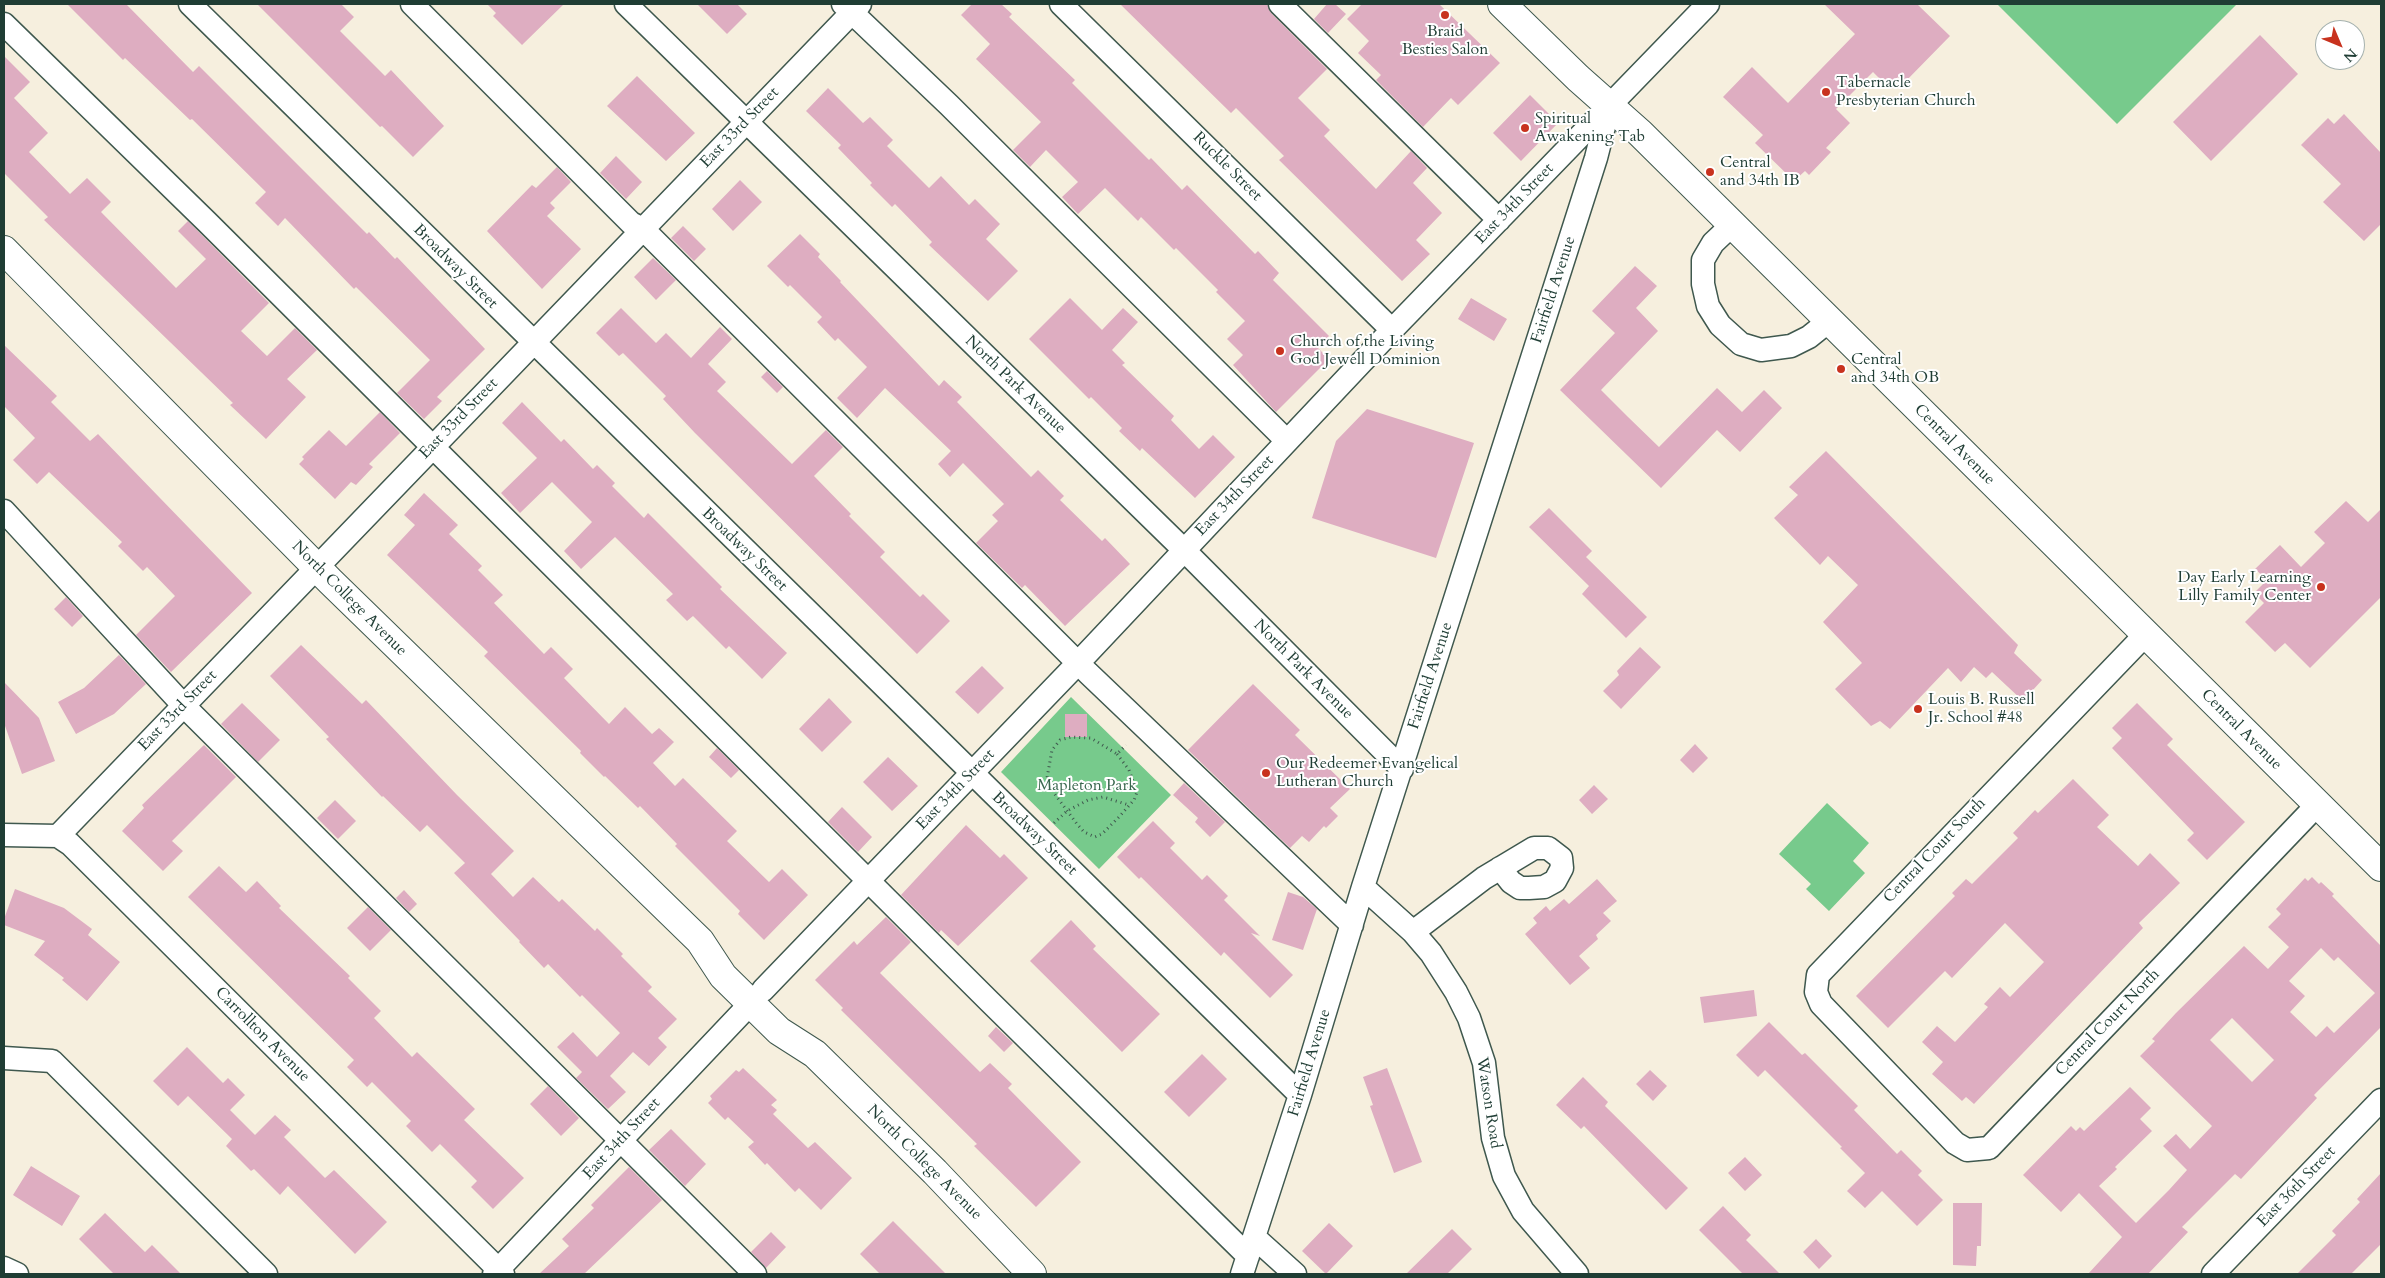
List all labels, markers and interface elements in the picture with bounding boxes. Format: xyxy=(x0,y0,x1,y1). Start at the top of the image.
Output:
marker: Braid Besties Salon xyxy=(1439,9,1451,21)
north arrow xyxy=(2315,20,2365,70)
place label: Braid Besties Salon xyxy=(1402,22,1488,60)
text: N xyxy=(2339,44,2361,66)
place label: Tabernacle Presbyterian Church xyxy=(1836,73,1976,111)
street label: East 33rd Street xyxy=(697,84,783,172)
marker: Tabernacle Presbyterian Church xyxy=(1820,86,1832,98)
place label: Spiritual Awakening Tab xyxy=(1535,109,1645,147)
marker: Spiritual Awakening Tab xyxy=(1519,122,1531,134)
street label: Ruckle Street xyxy=(1188,128,1266,206)
place label: Central and 34th IB xyxy=(1720,153,1800,191)
street label: East 34th Street xyxy=(1472,160,1558,248)
marker: Central and 34th IB xyxy=(1704,166,1716,178)
street label: Broadway Street xyxy=(409,221,501,313)
street label: Fairfield Avenue xyxy=(1528,234,1580,346)
street label: North Park Avenue xyxy=(960,332,1070,438)
place label: Church of the Living God Jewell Dominion xyxy=(1290,332,1440,370)
marker: Church of the Living God Jewell Dominion xyxy=(1274,345,1286,357)
place label: Central and 34th OB xyxy=(1851,350,1939,388)
marker: Central and 34th OB xyxy=(1835,363,1847,375)
street label: East 33rd Street xyxy=(416,375,502,463)
street label: Central Avenue xyxy=(1910,401,1998,489)
street label: East 34th Street xyxy=(1192,452,1278,540)
street label: Broadway Street xyxy=(697,504,791,596)
street label: North College Avenue xyxy=(287,537,411,661)
place label: Day Early Learning Lilly Family Center xyxy=(2178,568,2311,606)
marker: Day Early Learning Lilly Family Center xyxy=(2315,581,2327,593)
street label: North Park Avenue xyxy=(1249,616,1357,724)
street label: Fairfield Avenue xyxy=(1405,620,1457,732)
street label: East 33rd Street xyxy=(135,667,221,755)
street label: Central Avenue xyxy=(2197,686,2285,774)
place label: Louis B. Russell Jr. School #48 xyxy=(1928,690,2034,728)
marker: Louis B. Russell Jr. School #48 xyxy=(1912,703,1924,715)
street label: East 34th Street xyxy=(913,746,999,834)
place label: Our Redeemer Evangelical Lutheran Church xyxy=(1276,754,1458,792)
marker: Our Redeemer Evangelical Lutheran Church xyxy=(1260,767,1272,779)
park label: Mapleton Park xyxy=(1037,776,1137,796)
street label: Broadway Street xyxy=(987,788,1081,880)
street label: Central Court South xyxy=(1880,794,1990,908)
street label: Central Court North xyxy=(2052,965,2164,1081)
street label: Carrollton Avenue xyxy=(210,983,314,1087)
street label: Fairfield Avenue xyxy=(1285,1007,1335,1119)
street label: Watson Road xyxy=(1471,1056,1505,1150)
street label: East 34th Street xyxy=(579,1094,665,1184)
street label: North College Avenue xyxy=(862,1101,986,1225)
street label: East 36th Street xyxy=(2254,1143,2340,1231)

